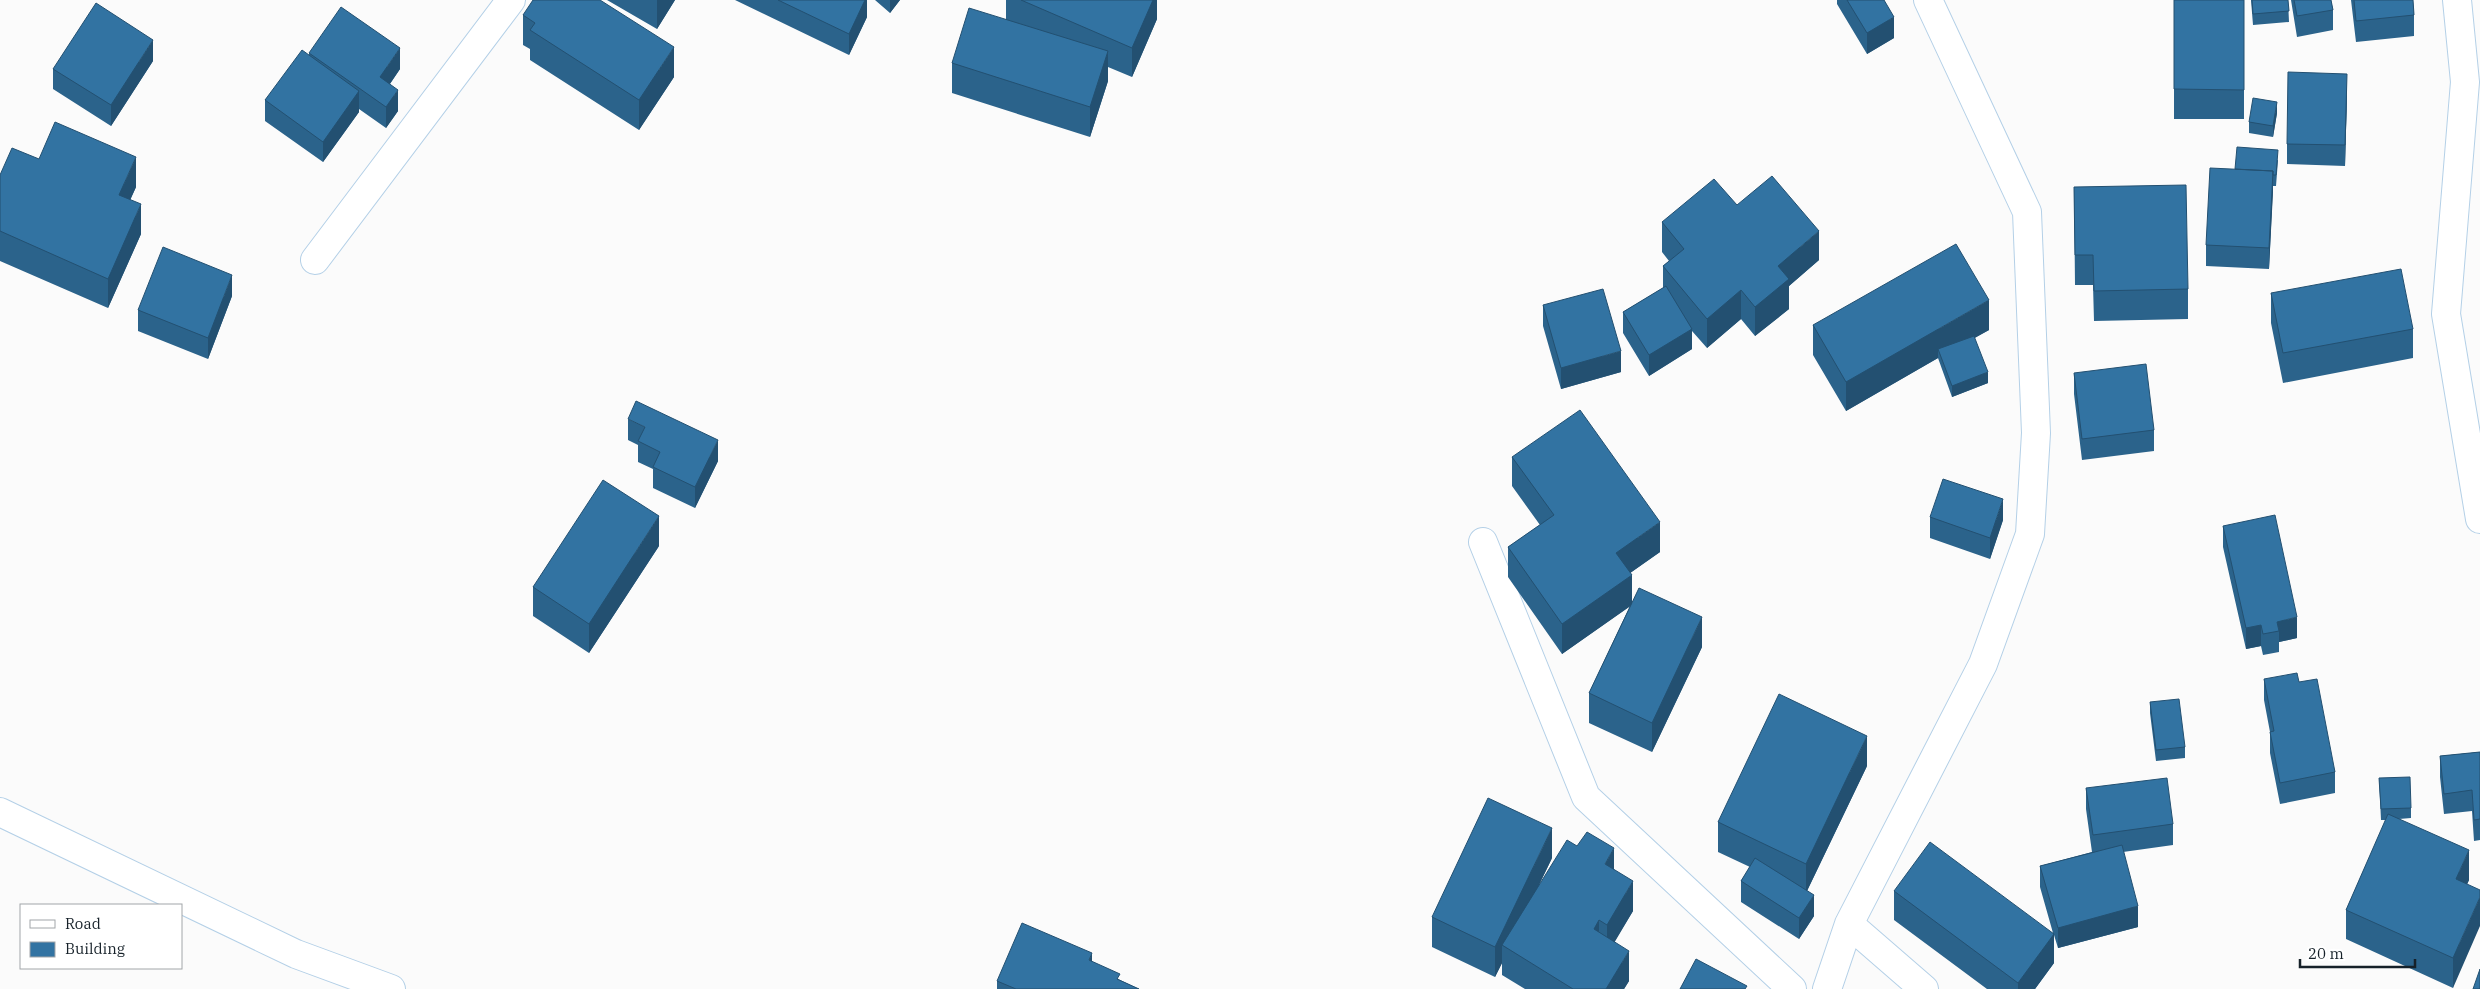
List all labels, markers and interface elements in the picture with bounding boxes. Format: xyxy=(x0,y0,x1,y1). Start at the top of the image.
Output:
legend xyxy=(20,904,182,969)
text: Road xyxy=(65,914,101,933)
scale bar xyxy=(2300,936,2415,968)
text: Building xyxy=(65,939,125,958)
text: 20 m xyxy=(2308,944,2344,963)

